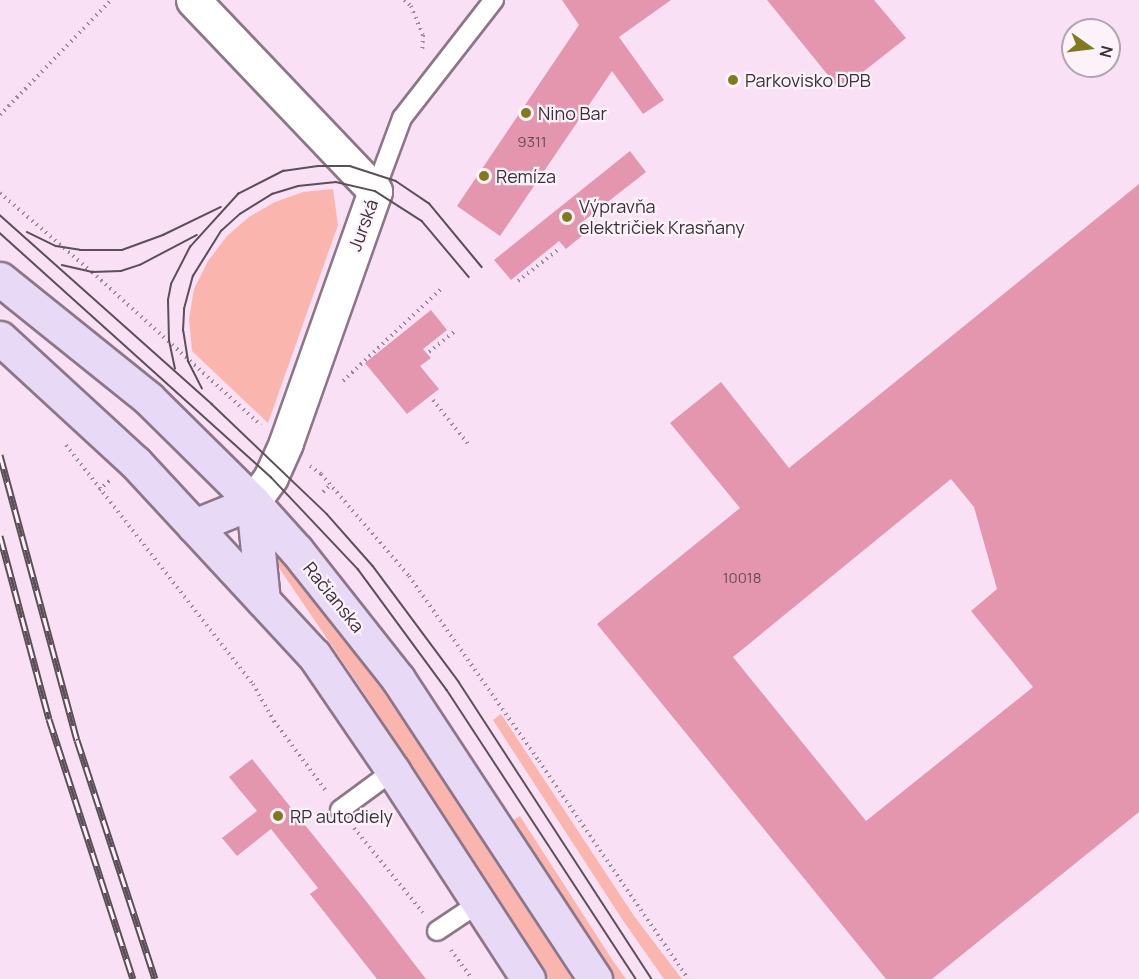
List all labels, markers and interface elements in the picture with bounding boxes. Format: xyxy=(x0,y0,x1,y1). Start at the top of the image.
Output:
north arrow xyxy=(1061,18,1121,78)
text: N xyxy=(1094,44,1119,60)
place label: Parkovisko DPB xyxy=(745,69,871,91)
marker: Parkovisko DPB xyxy=(726,73,740,87)
place label: Nino Bar xyxy=(538,102,607,124)
marker: Nino Bar xyxy=(519,106,533,120)
house number: 9311 xyxy=(517,133,547,151)
place label: Remíza xyxy=(496,165,556,187)
marker: Remíza xyxy=(477,169,491,183)
street label: Jurská xyxy=(344,196,382,254)
place label: Výpravňa električiek Krasňany xyxy=(579,196,745,238)
marker: Výpravňa električiek Krasňany xyxy=(560,210,574,224)
street label: Račianska xyxy=(299,557,369,637)
house number: 10018 xyxy=(723,569,761,587)
place label: RP autodiely xyxy=(290,805,393,827)
marker: RP autodiely xyxy=(271,809,285,823)

